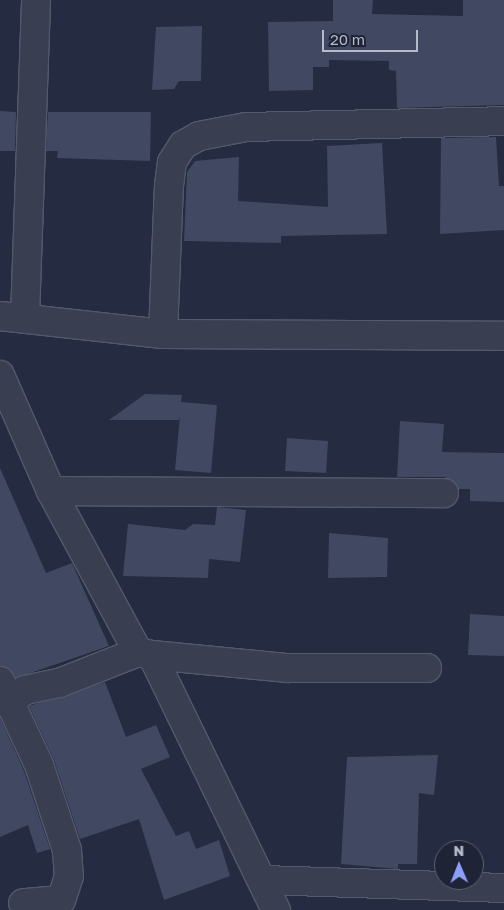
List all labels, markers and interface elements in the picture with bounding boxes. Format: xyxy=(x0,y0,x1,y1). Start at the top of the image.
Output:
scale bar xyxy=(324,20,420,52)
text: 20 m xyxy=(330,30,365,48)
north arrow xyxy=(434,840,484,890)
text: N xyxy=(453,842,464,859)

